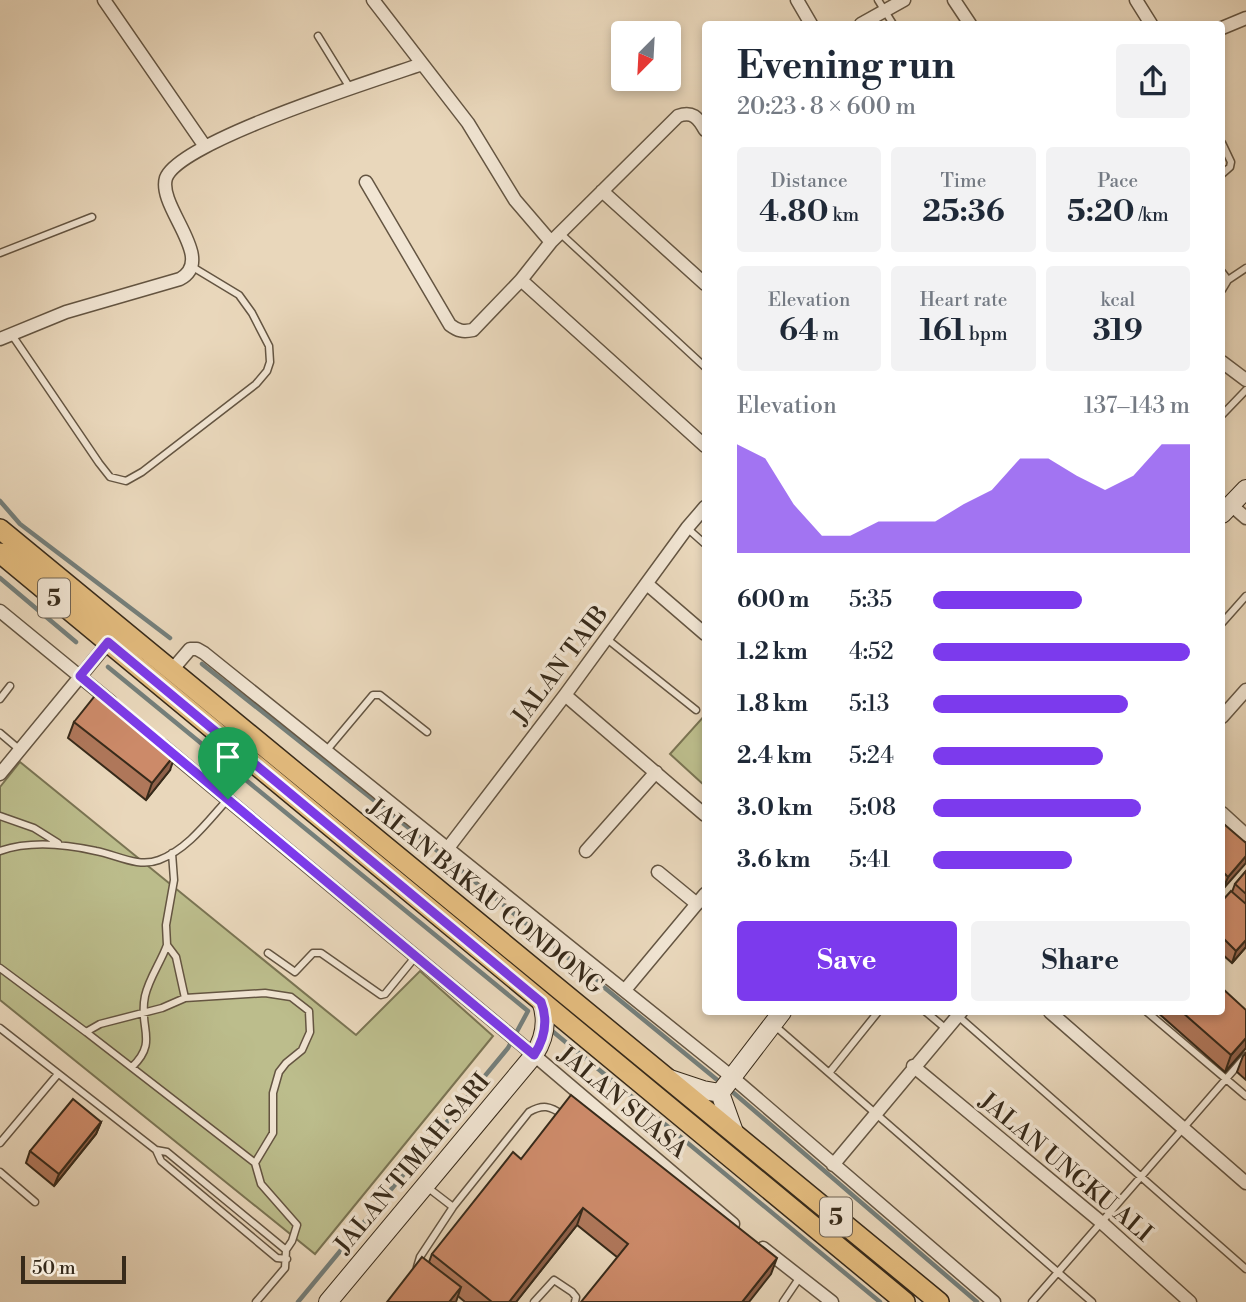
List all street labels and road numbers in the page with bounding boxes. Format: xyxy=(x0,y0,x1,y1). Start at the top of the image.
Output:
road number: 5 xyxy=(38,578,70,618)
street label: JALAN TAIB xyxy=(506,600,615,732)
street label: JALAN BAKAU CONDONG xyxy=(361,792,610,1001)
street label: JALAN SUASA xyxy=(551,1039,693,1166)
street label: JALAN TIMAH SARI xyxy=(328,1067,497,1261)
street label: JALAN UNGKU ALI xyxy=(972,1086,1158,1249)
road number: 5 xyxy=(820,1198,852,1236)

